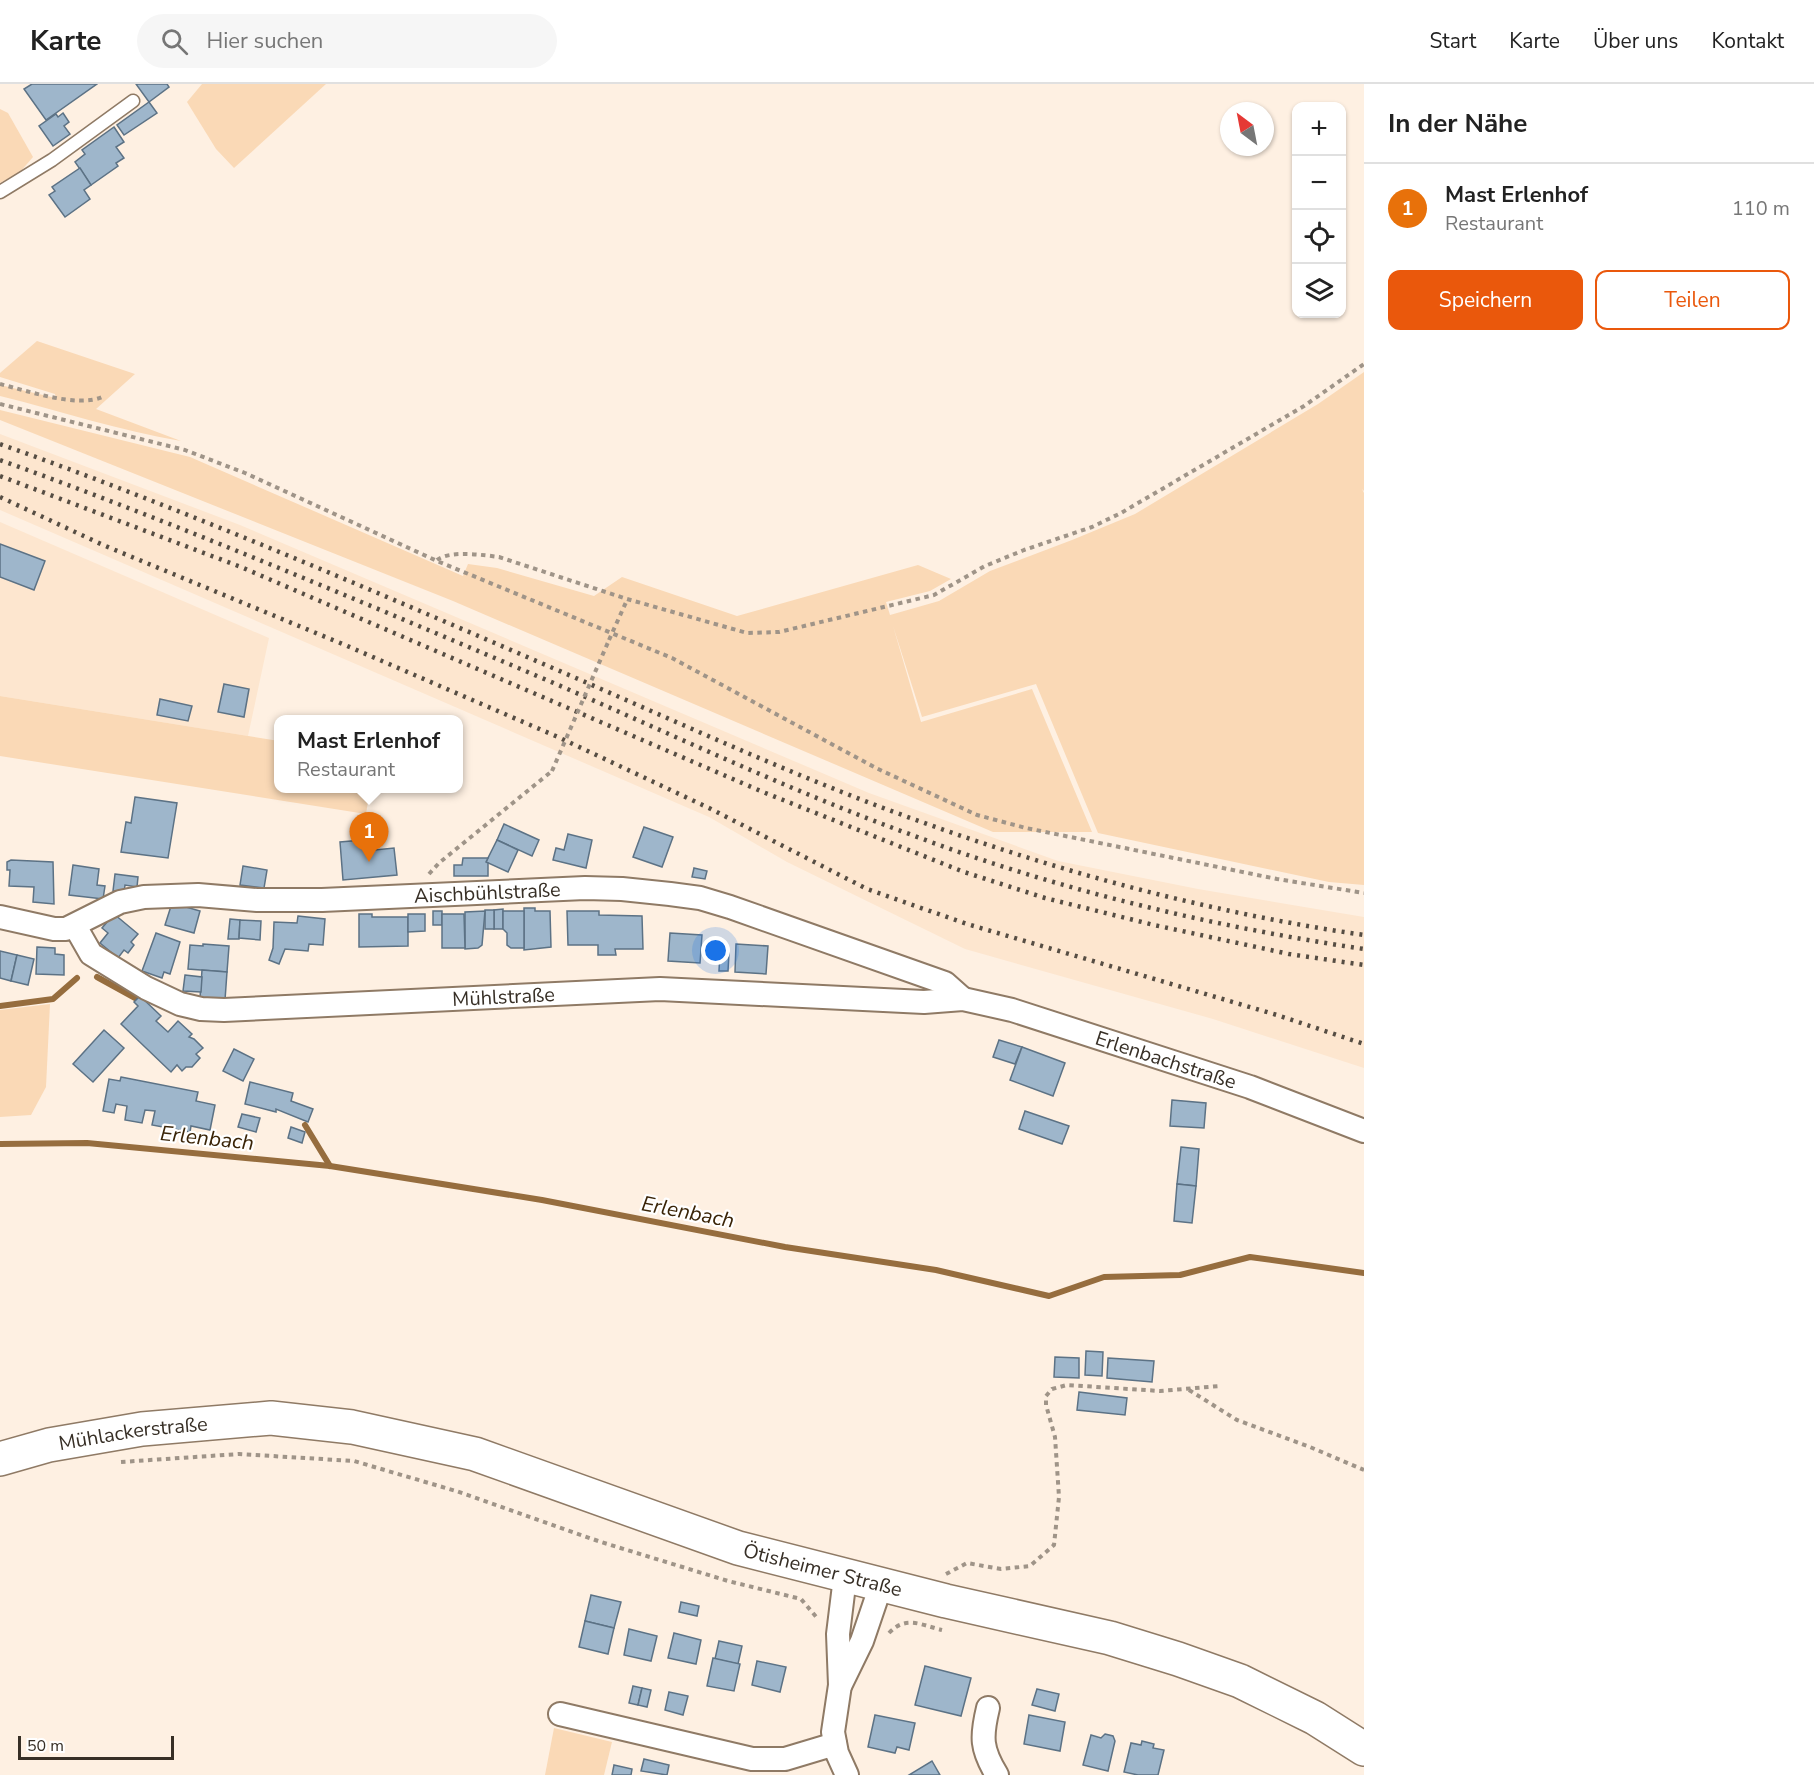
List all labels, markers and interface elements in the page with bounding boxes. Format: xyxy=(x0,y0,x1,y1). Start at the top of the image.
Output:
search box xyxy=(137,14,557,68)
text: Karte xyxy=(30,22,101,60)
icon: search xyxy=(158,25,191,58)
text: Hier suchen xyxy=(206,26,323,56)
text: Start xyxy=(1429,27,1476,55)
text: Karte xyxy=(1509,27,1560,55)
text: Über uns xyxy=(1593,27,1678,55)
text: Kontakt xyxy=(1711,27,1784,55)
north arrow xyxy=(1220,102,1274,156)
map controls xyxy=(1292,102,1346,318)
button: + xyxy=(1292,102,1346,156)
text: In der Nähe xyxy=(1388,106,1527,141)
button: − xyxy=(1292,156,1346,210)
text: Mast Erlenhof xyxy=(1445,180,1588,210)
text: 1 xyxy=(1402,195,1414,222)
text: 110 m xyxy=(1732,195,1790,222)
button: locate xyxy=(1292,210,1346,264)
text: Restaurant xyxy=(1445,210,1543,237)
button: layers xyxy=(1292,264,1346,318)
button: Speichern xyxy=(1388,270,1583,330)
button: Teilen xyxy=(1595,270,1790,330)
popup xyxy=(274,715,463,793)
text: Mast Erlenhof xyxy=(297,726,440,756)
text: Restaurant xyxy=(297,756,395,783)
pin: 1 xyxy=(350,812,388,862)
street label: Aischbühlstraße xyxy=(413,876,561,909)
your location xyxy=(701,936,730,965)
street label: Mühlstraße xyxy=(452,981,556,1012)
street label: Erlenbachstraße xyxy=(1092,1024,1240,1095)
water label: Erlenbach xyxy=(159,1119,255,1157)
water label: Erlenbach xyxy=(639,1189,737,1235)
street label: Mühlackerstraße xyxy=(57,1410,209,1457)
street label: Ötisheimer Straße xyxy=(740,1536,905,1603)
scale bar xyxy=(18,1733,174,1760)
text: 50 m xyxy=(27,1735,64,1757)

